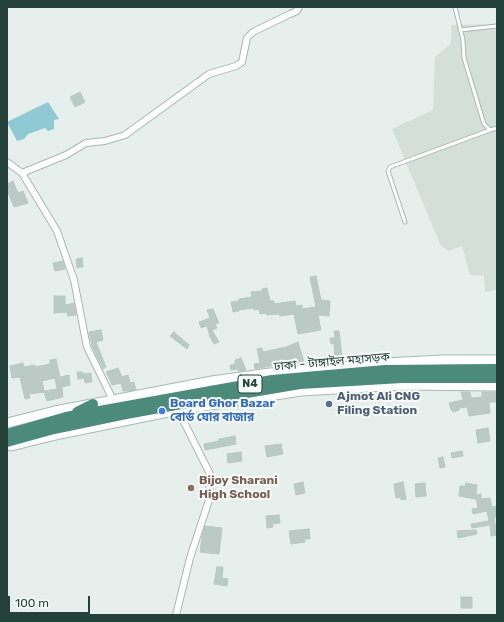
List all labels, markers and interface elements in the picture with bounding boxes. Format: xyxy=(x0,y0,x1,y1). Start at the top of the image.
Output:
street label: ঢাকা - টাঙ্গাইল মহাসড়ক xyxy=(273,350,391,374)
road number: N4 xyxy=(238,375,262,393)
place label: Ajmot Ali CNG Filing Station xyxy=(337,390,420,418)
place label: Board Ghor Bazar বোর্ড ঘোর বাজার xyxy=(170,397,275,425)
marker: Ajmot Ali CNG Filing Station xyxy=(324,399,334,409)
marker: Board Ghor Bazar বোর্ড ঘোর বাজার xyxy=(157,406,167,416)
place label: Bijoy Sharani High School xyxy=(199,474,278,502)
marker: Bijoy Sharani High School xyxy=(186,483,196,493)
scale bar xyxy=(10,588,92,614)
text: 100 m xyxy=(15,596,49,610)

